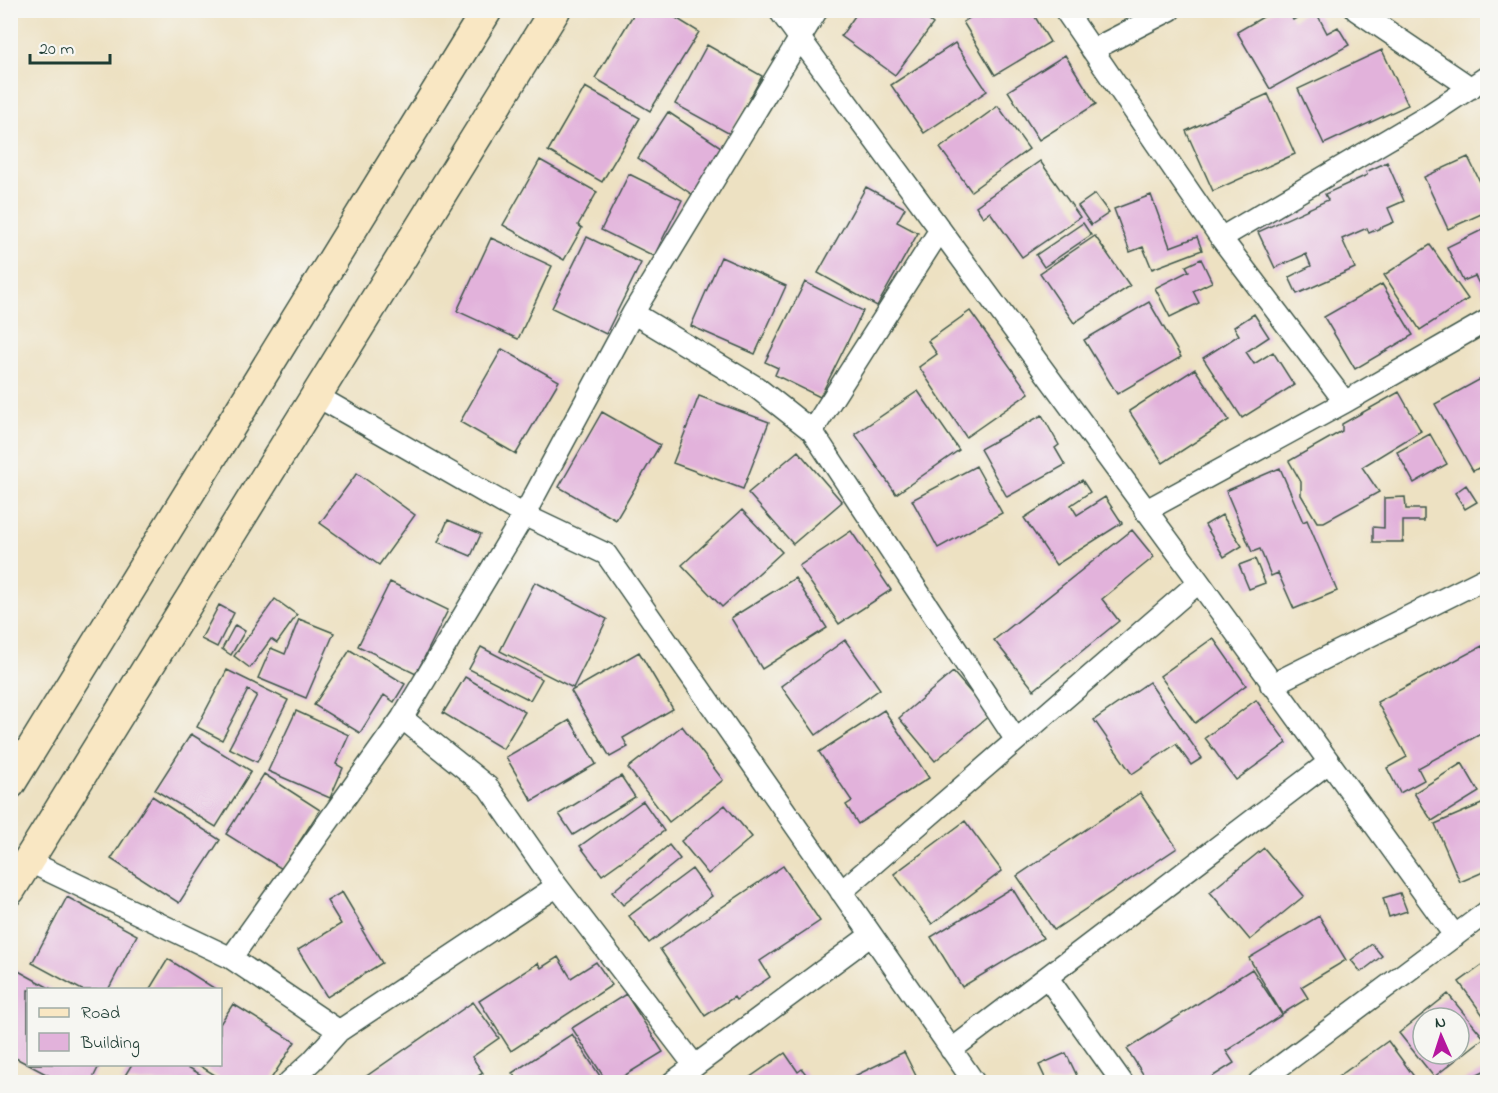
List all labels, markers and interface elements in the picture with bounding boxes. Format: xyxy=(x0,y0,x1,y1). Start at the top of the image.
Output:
scale bar xyxy=(30,27,110,65)
text: 20 m xyxy=(39,37,74,63)
legend xyxy=(27,988,222,1066)
text: Road xyxy=(81,1001,120,1027)
north arrow xyxy=(1411,1006,1471,1066)
text: N xyxy=(1434,1011,1447,1035)
text: Building xyxy=(80,1031,140,1058)

